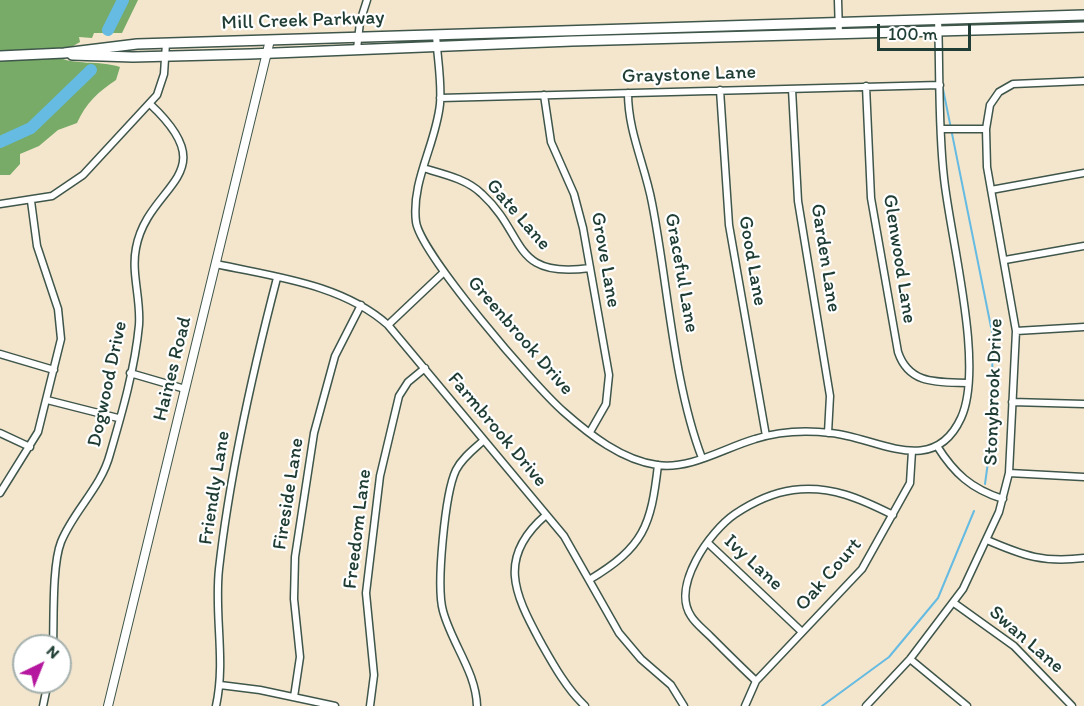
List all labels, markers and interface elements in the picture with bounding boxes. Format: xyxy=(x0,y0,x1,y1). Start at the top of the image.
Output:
street label: Mill Creek Parkway xyxy=(221,6,385,36)
scale bar xyxy=(880,12,974,50)
text: 100 m xyxy=(888,23,938,45)
street label: Graystone Lane xyxy=(621,61,757,89)
street label: Gate Lane xyxy=(480,174,556,256)
street label: Glenwood Lane xyxy=(877,193,921,325)
street label: Garden Lane xyxy=(805,202,845,314)
street label: Grove Lane xyxy=(585,210,625,310)
street label: Graceful Lane xyxy=(659,211,703,335)
street label: Good Lane xyxy=(732,214,772,308)
street label: Greenbrook Drive xyxy=(462,272,578,400)
street label: Haines Road xyxy=(148,314,198,424)
street label: Stonybrook Drive xyxy=(979,318,1009,466)
street label: Dogwood Drive xyxy=(83,319,133,449)
street label: Farmbrook Drive xyxy=(442,368,552,492)
street label: Friendly Lane xyxy=(194,429,236,547)
street label: Fireside Lane xyxy=(268,436,310,552)
street label: Freedom Lane xyxy=(339,468,377,590)
street label: Ivy Lane xyxy=(719,530,787,596)
street label: Oak Court xyxy=(791,534,867,616)
street label: Swan Lane xyxy=(984,601,1068,679)
north arrow xyxy=(12,634,72,694)
text: N xyxy=(43,641,64,663)

